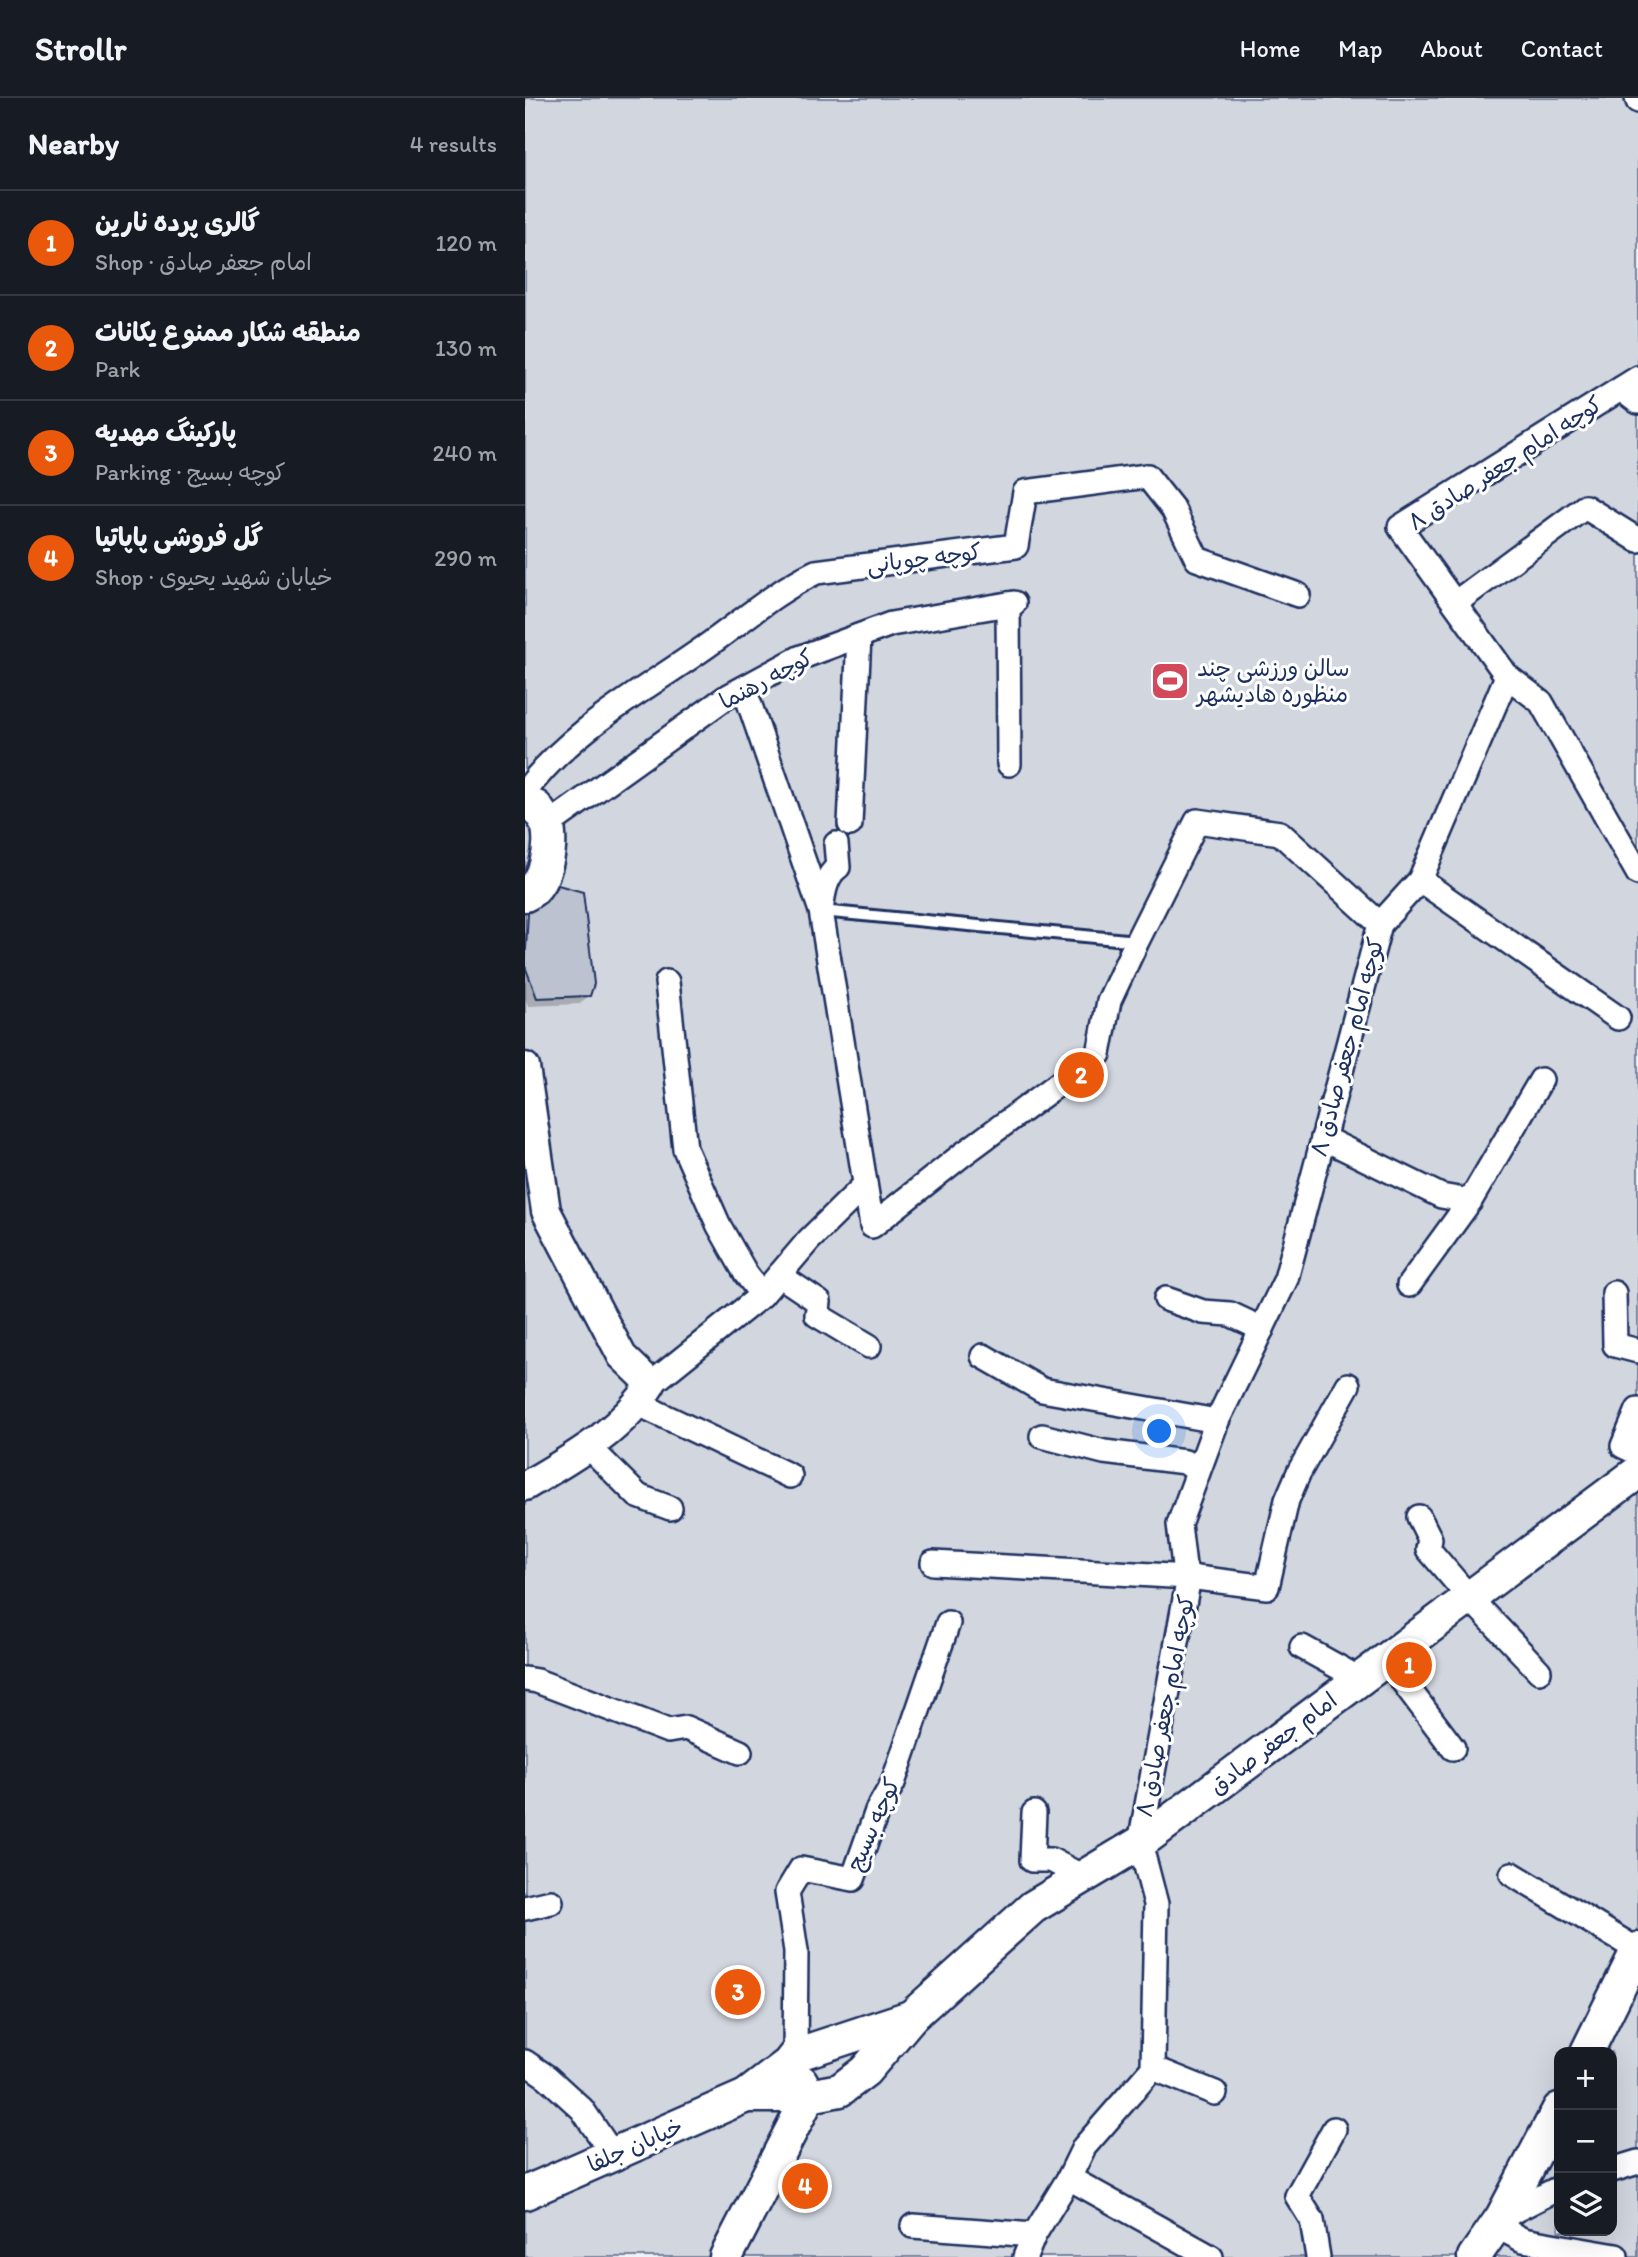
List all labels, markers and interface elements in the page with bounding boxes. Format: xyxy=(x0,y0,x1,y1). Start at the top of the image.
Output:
text: Strollr xyxy=(35,29,126,68)
text: Home xyxy=(1240,34,1300,63)
text: Map xyxy=(1338,34,1382,63)
text: About xyxy=(1420,34,1483,63)
text: Contact xyxy=(1521,34,1603,63)
text: Nearby xyxy=(28,125,119,162)
text: 4 results xyxy=(410,130,497,158)
text: گالری پرده نارین xyxy=(95,206,260,238)
text: 1 xyxy=(46,229,56,257)
text: 120 m xyxy=(436,229,497,257)
text: Shop · امام جعفر صادق xyxy=(95,248,312,276)
text: منطقه شکار ممنوع یکانات xyxy=(95,316,361,348)
text: 2 xyxy=(45,334,57,362)
text: 130 m xyxy=(435,334,497,362)
text: Park xyxy=(95,355,140,383)
street label: کوچه امام جعفر صادق ۸ xyxy=(1403,390,1610,540)
text: پارکینگ مهدیه xyxy=(95,416,236,448)
text: 3 xyxy=(45,439,57,467)
text: 240 m xyxy=(432,439,497,467)
text: Parking · کوچه بسیج xyxy=(95,458,286,486)
text: گل فروشی پاپاتیا xyxy=(95,521,263,553)
street label: کوچه چوپانی xyxy=(865,537,983,580)
text: 4 xyxy=(44,544,58,572)
text: 290 m xyxy=(434,544,497,572)
text: Shop · خیابان شهید یحیوی xyxy=(95,563,333,591)
street label: کوچه رهنما xyxy=(714,643,818,715)
place label: سالن ورزشی چند منظوره هادیشهر xyxy=(1195,654,1350,709)
sports icon: سالن ورزشی چند منظوره هادیشهر xyxy=(1149,660,1191,702)
street label: کوچه امام جعفر صادق ۸ xyxy=(1304,934,1394,1161)
pin: 2 xyxy=(1058,1049,1104,1101)
your location xyxy=(1142,1414,1176,1448)
street label: کوچه امام جعفر صادق ۸ xyxy=(1130,1592,1204,1820)
pin: 1 xyxy=(1386,1639,1432,1691)
street label: امام جعفر صادق xyxy=(1204,1686,1345,1803)
street label: کوچه بسیج xyxy=(840,1773,908,1876)
pin: 3 xyxy=(715,1966,761,2018)
map controls xyxy=(1554,2047,1617,2236)
button: + xyxy=(1554,2047,1617,2110)
button: − xyxy=(1554,2110,1617,2173)
street label: خیابان جلفا xyxy=(583,2112,687,2178)
pin: 4 xyxy=(782,2160,828,2212)
button: layers xyxy=(1554,2173,1617,2236)

